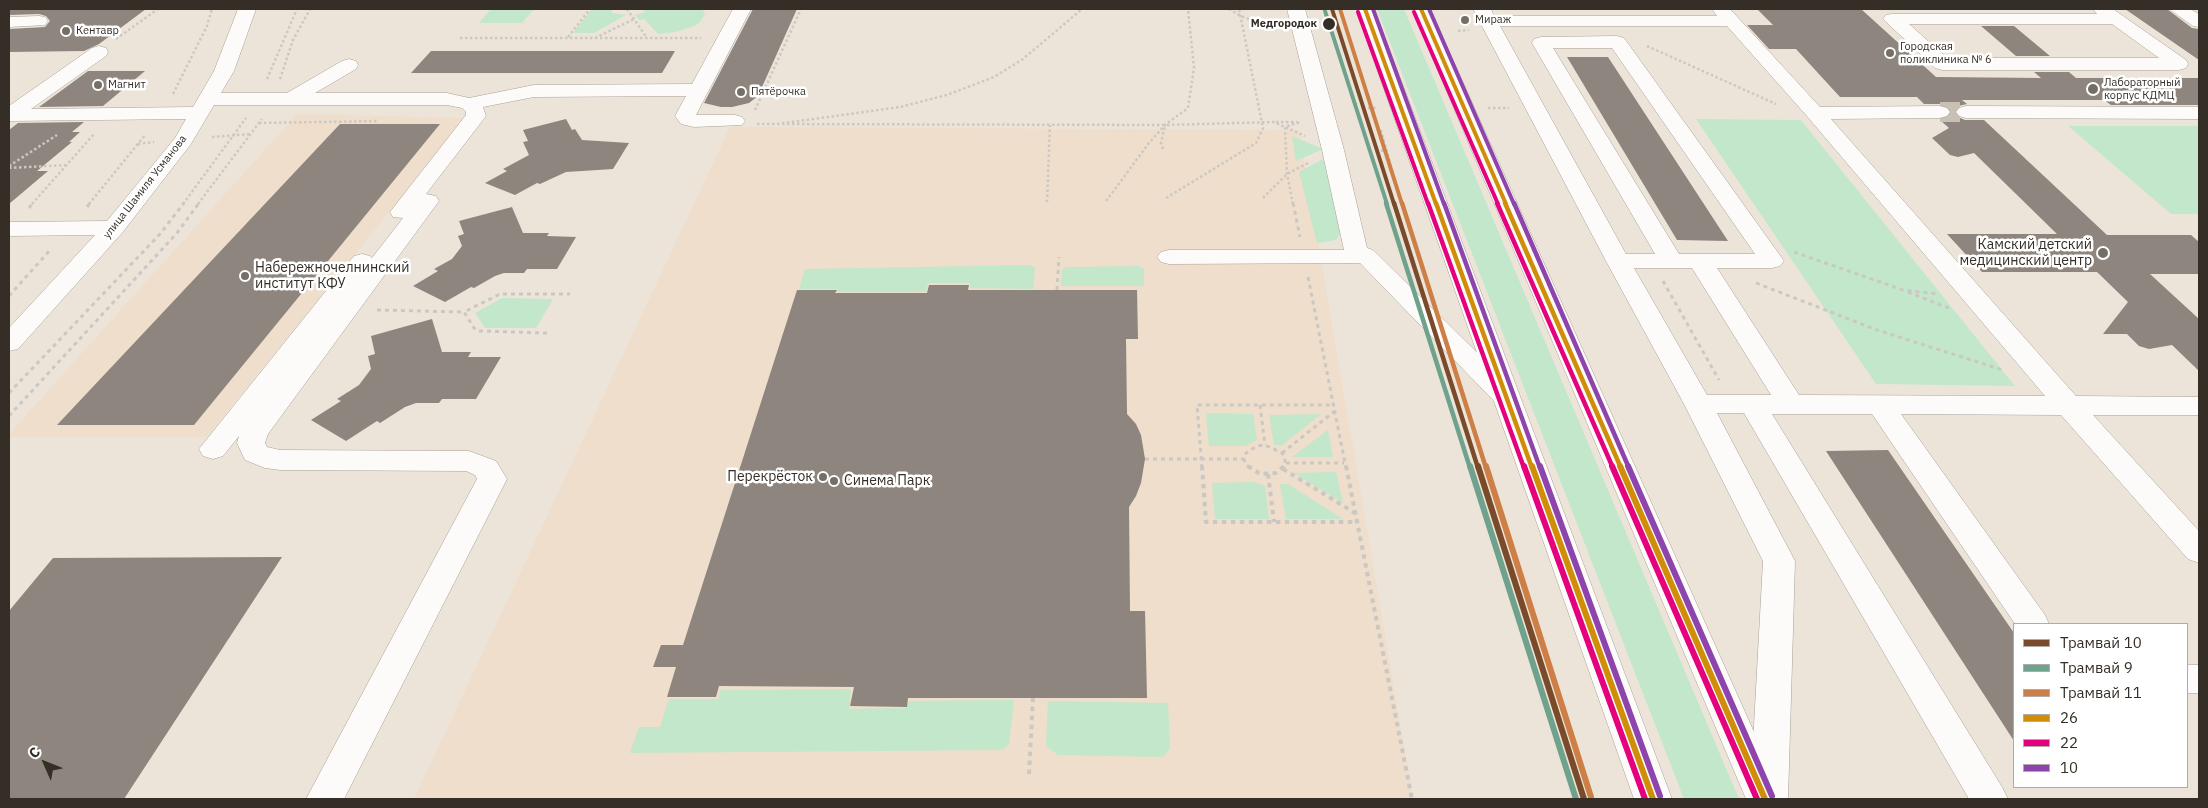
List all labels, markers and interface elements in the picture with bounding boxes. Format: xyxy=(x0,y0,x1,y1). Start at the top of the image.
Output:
place label: Мираж xyxy=(1475,13,1511,27)
marker: Мираж xyxy=(1459,14,1471,26)
marker: Медгородок xyxy=(1321,16,1337,32)
place label: Медгородок xyxy=(1251,17,1317,31)
place label: Кентавр xyxy=(76,24,119,38)
marker: Кентавр xyxy=(60,25,72,37)
place label: Городская поликлиника № 6 xyxy=(1900,40,1992,66)
marker: Городская поликлиника № 6 xyxy=(1884,47,1896,59)
place label: Лабораторный корпус КДМЦ xyxy=(2104,76,2180,102)
place label: Магнит xyxy=(108,78,146,92)
marker: Магнит xyxy=(92,79,104,91)
marker: Лабораторный корпус КДМЦ xyxy=(2086,82,2100,96)
place label: Пятёрочка xyxy=(751,85,806,99)
marker: Пятёрочка xyxy=(735,86,747,98)
street label: улица Шамиля Усманова xyxy=(101,133,189,241)
place label: Камский детский медицинский центр xyxy=(1960,237,2092,270)
marker: Камский детский медицинский центр xyxy=(2096,246,2110,260)
place label: Набережночелнинский институт КФУ xyxy=(255,260,410,292)
marker: Набережночелнинский институт КФУ xyxy=(239,270,251,282)
place label: Перекрёсток xyxy=(727,469,813,485)
marker: Перекрёсток xyxy=(817,471,829,483)
place label: Синема Парк xyxy=(844,473,930,489)
marker: Синема Парк xyxy=(828,475,840,487)
legend xyxy=(2013,623,2188,788)
text: Трамвай 10 xyxy=(2060,633,2142,652)
text: Трамвай 9 xyxy=(2060,658,2133,677)
text: Трамвай 11 xyxy=(2060,683,2142,702)
text: 26 xyxy=(2060,708,2078,727)
text: 22 xyxy=(2060,733,2078,752)
north arrow xyxy=(20,738,70,788)
text: С xyxy=(25,743,44,762)
text: 10 xyxy=(2060,758,2078,777)

